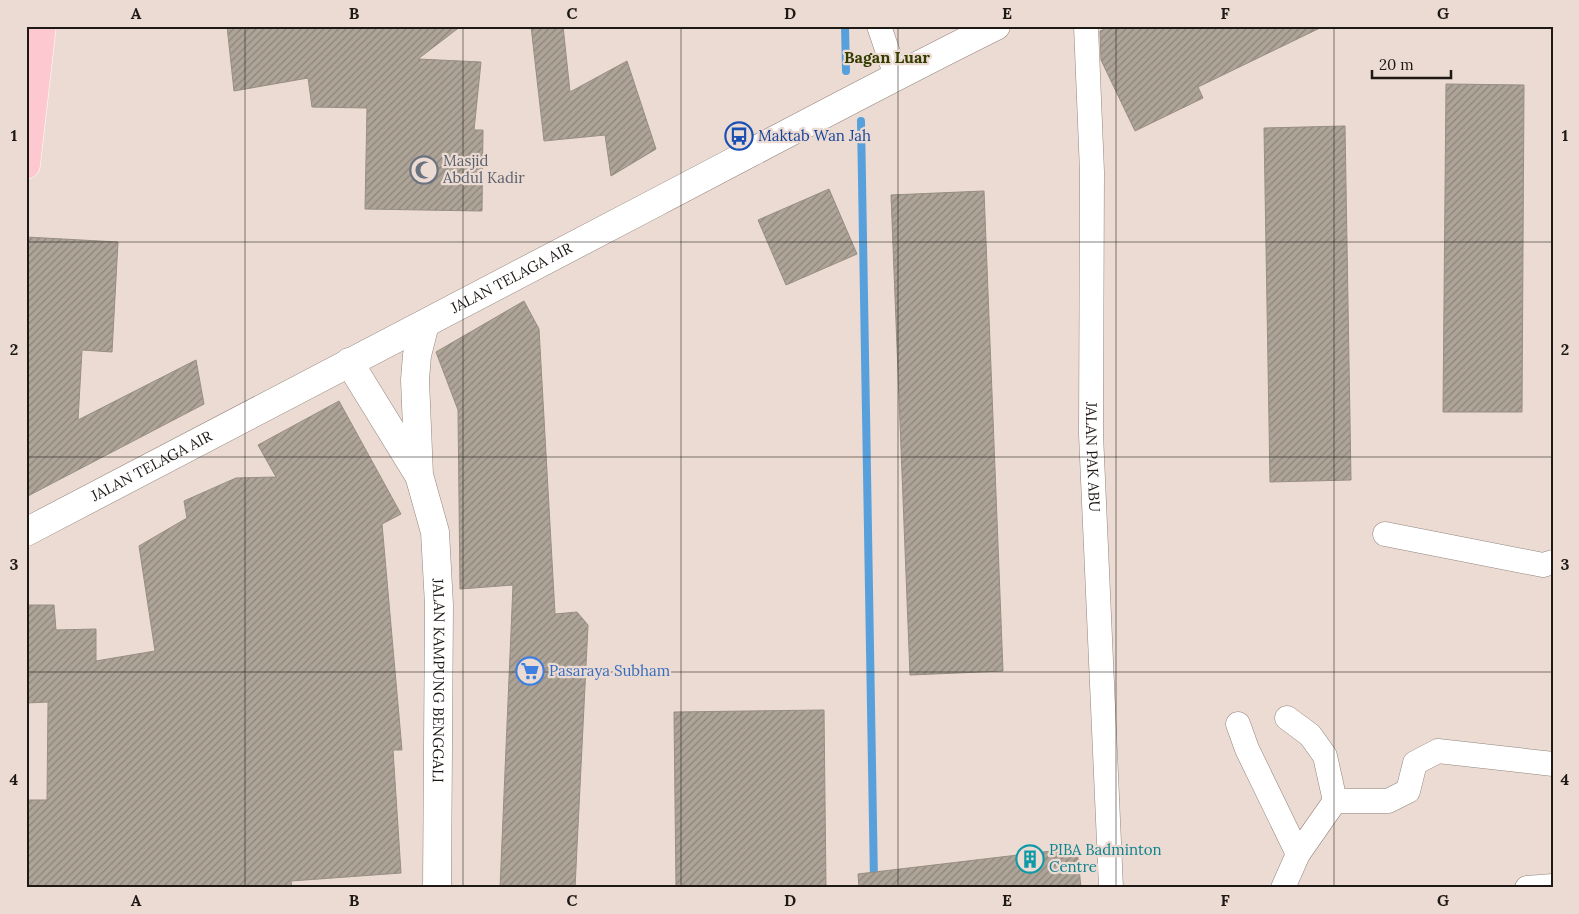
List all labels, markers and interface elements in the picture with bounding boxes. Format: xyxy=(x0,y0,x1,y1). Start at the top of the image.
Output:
text: A xyxy=(131,3,142,23)
text: B xyxy=(349,3,360,23)
text: C xyxy=(566,3,578,23)
text: D xyxy=(784,3,796,23)
text: E xyxy=(1002,3,1012,23)
text: F xyxy=(1220,3,1230,23)
text: G xyxy=(1437,3,1449,23)
district label: Bagan Luar xyxy=(844,47,930,67)
scale bar xyxy=(1372,48,1450,80)
text: 20 m xyxy=(1379,55,1414,74)
bus stop icon: Maktab Wan Jah xyxy=(724,121,754,151)
text: 1 xyxy=(11,125,17,145)
text: 1 xyxy=(1562,125,1568,145)
place label: Maktab Wan Jah xyxy=(758,126,871,145)
place label: Masjid Abdul Kadir xyxy=(442,151,525,187)
mosque icon: Masjid Abdul Kadir xyxy=(409,155,439,185)
street label: JALAN TELAGA AIR xyxy=(447,238,576,318)
text: 2 xyxy=(10,339,18,359)
text: 2 xyxy=(1561,339,1569,359)
street label: JALAN PAK ABU xyxy=(1082,401,1104,512)
street label: JALAN TELAGA AIR xyxy=(87,426,216,506)
text: 3 xyxy=(10,554,19,574)
text: 3 xyxy=(1561,554,1570,574)
street label: JALAN KAMPUNG BENGGALI xyxy=(428,577,449,783)
supermarket icon: Pasaraya Subham xyxy=(515,656,545,686)
place label: Pasaraya Subham xyxy=(549,661,670,680)
text: 4 xyxy=(10,769,19,789)
text: 4 xyxy=(1561,769,1570,789)
place label: PIBA Badminton Centre xyxy=(1049,840,1162,876)
building icon: PIBA Badminton Centre xyxy=(1015,844,1045,874)
text: A xyxy=(131,890,142,910)
text: B xyxy=(349,890,360,910)
text: C xyxy=(566,890,578,910)
text: D xyxy=(784,890,796,910)
text: E xyxy=(1002,890,1012,910)
text: F xyxy=(1220,890,1230,910)
text: G xyxy=(1437,890,1449,910)

